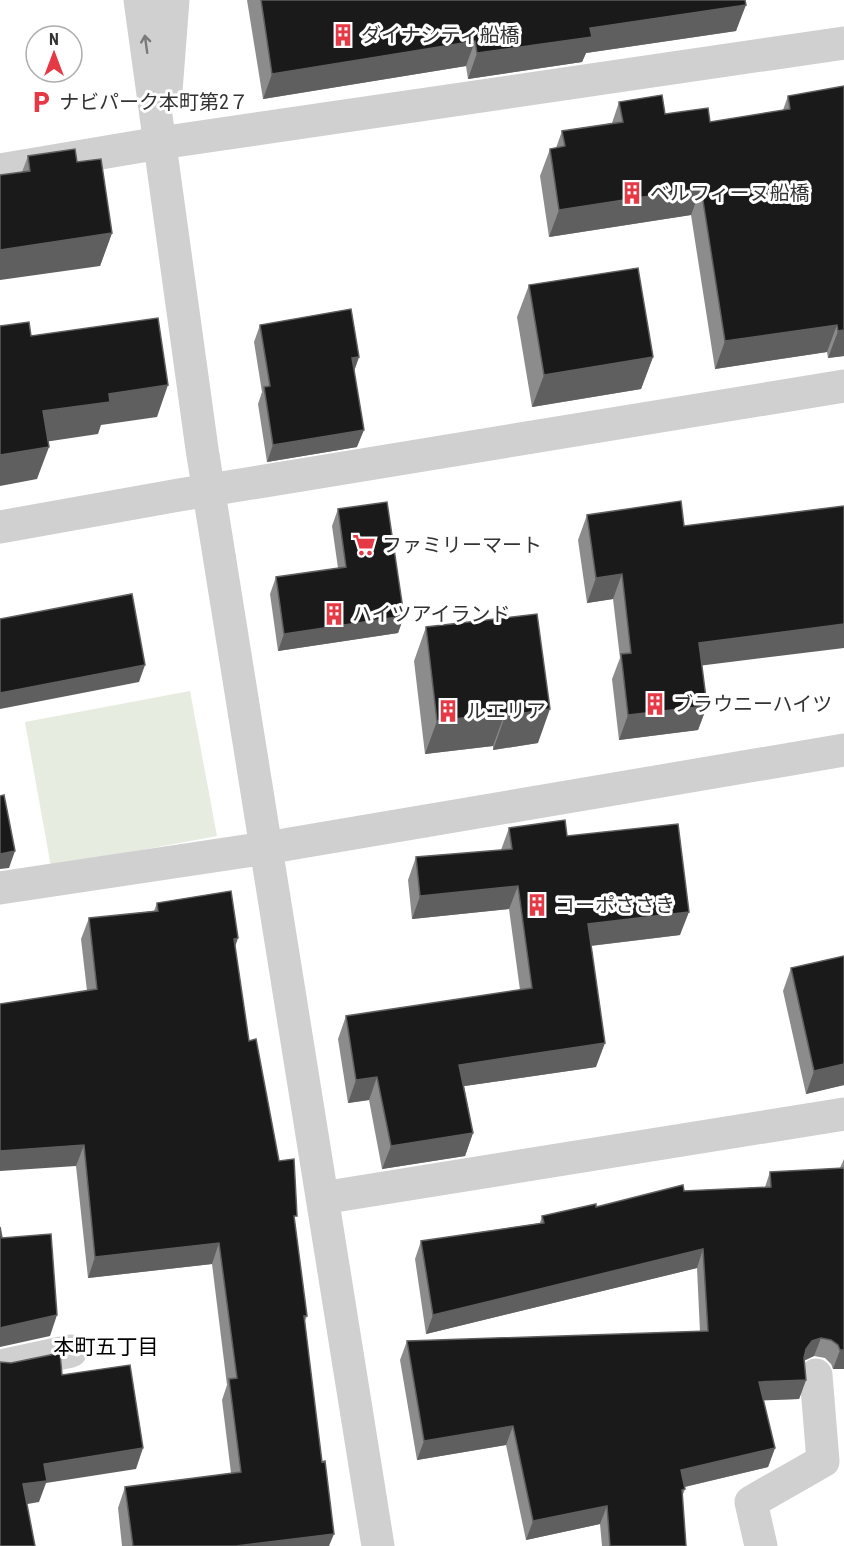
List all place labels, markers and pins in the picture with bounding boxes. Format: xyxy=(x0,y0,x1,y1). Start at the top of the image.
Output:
building icon: ダイナシティ船橋 xyxy=(330,22,356,48)
place label: ダイナシティ船橋 xyxy=(361,23,519,47)
parking icon: ナビパーク本町第2７ xyxy=(28,89,54,115)
place label: ナビパーク本町第2７ xyxy=(59,90,249,114)
building icon: ベルフィーヌ船橋 xyxy=(619,180,645,206)
place label: ベルフィーヌ船橋 xyxy=(650,181,810,205)
supermarket icon: ファミリーマート xyxy=(351,532,377,558)
place label: ファミリーマート xyxy=(382,533,542,557)
building icon: ハイツアイランド xyxy=(321,601,347,627)
place label: ハイツアイランド xyxy=(352,602,511,626)
building icon: ブラウニーハイツ xyxy=(642,691,668,717)
place label: ブラウニーハイツ xyxy=(673,692,832,716)
building icon: ルエリア xyxy=(435,698,461,724)
place label: ルエリア xyxy=(466,699,546,723)
building icon: コーポささき xyxy=(524,892,550,918)
place label: コーポささき xyxy=(555,893,675,917)

